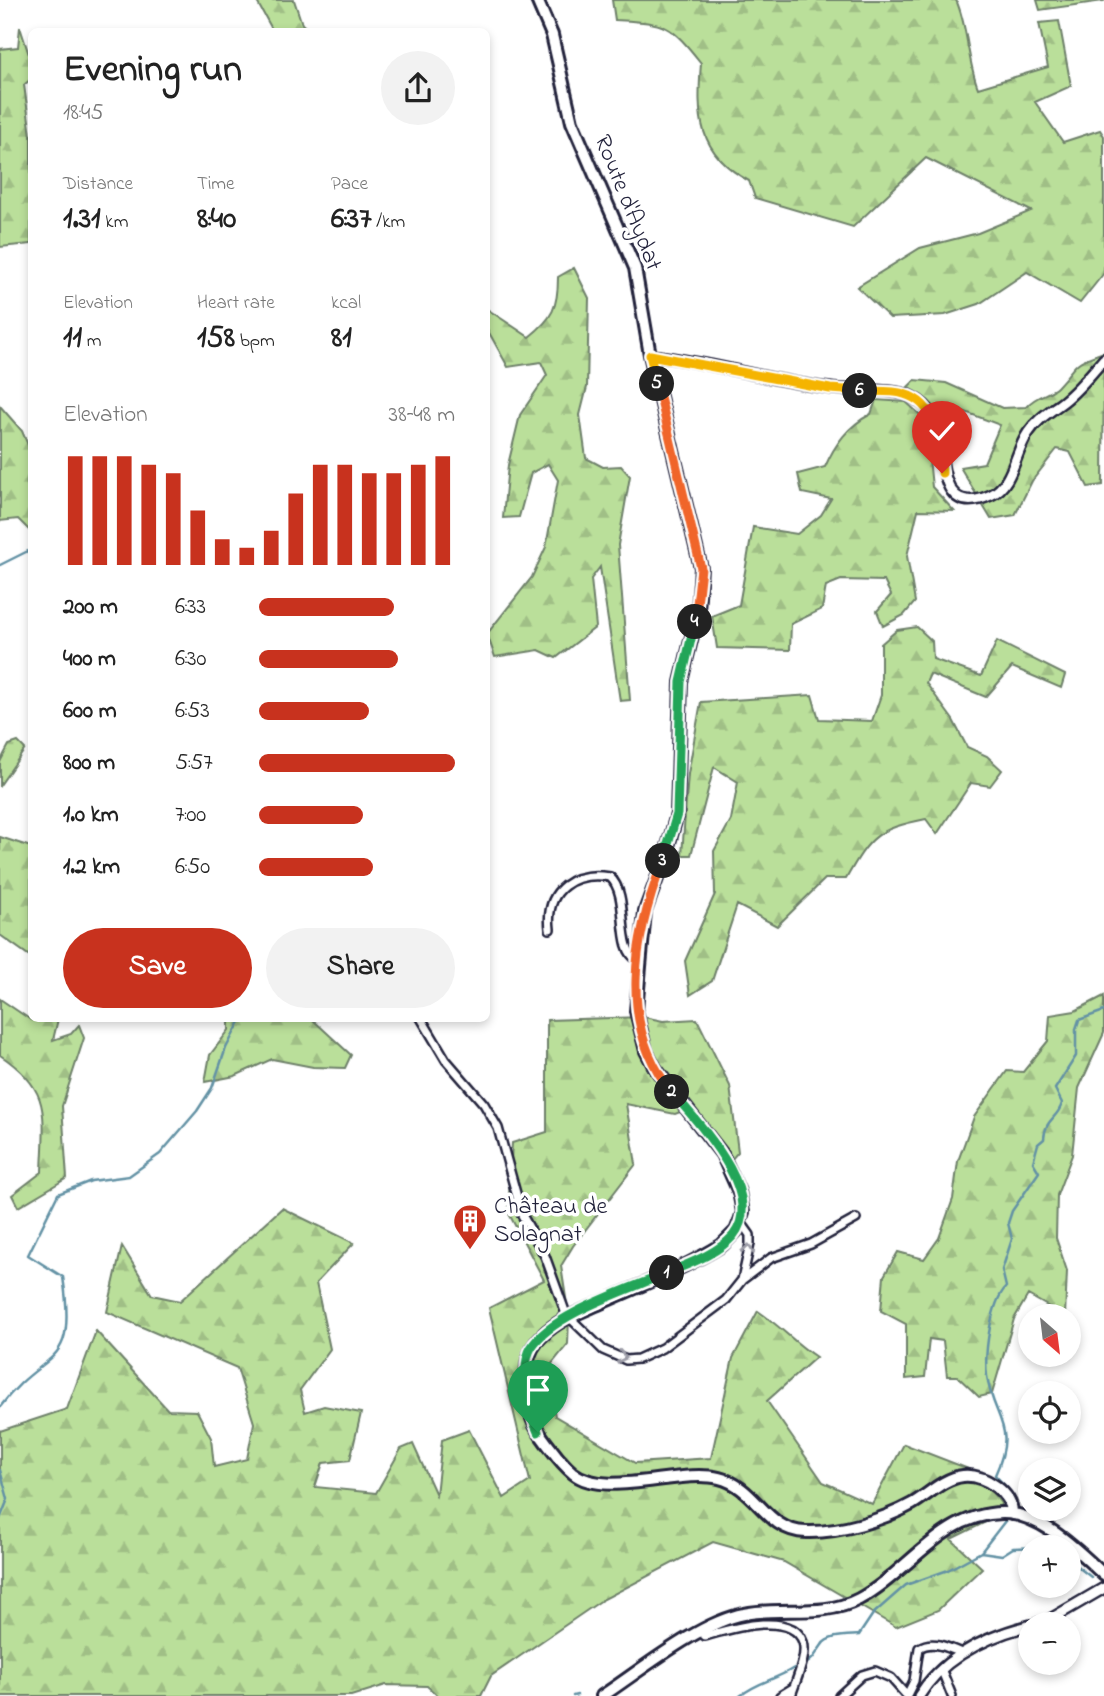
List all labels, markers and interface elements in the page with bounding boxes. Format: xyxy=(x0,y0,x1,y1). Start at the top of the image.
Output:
text: Evening run xyxy=(63,43,242,99)
button: share xyxy=(381,51,455,125)
text: 18:45 xyxy=(63,97,104,130)
street label: Route d'Aydat xyxy=(583,130,670,276)
text: Distance xyxy=(63,171,133,198)
text: Time xyxy=(197,171,235,198)
text: Pace xyxy=(331,171,368,198)
text: 1.31 xyxy=(63,198,101,242)
text: 8:40 xyxy=(197,198,236,242)
text: 6:37 xyxy=(331,198,372,242)
text: km xyxy=(101,209,128,236)
text: /km xyxy=(372,209,405,236)
text: Elevation xyxy=(63,290,133,317)
text: Heart rate xyxy=(197,290,275,317)
text: kcal xyxy=(331,290,361,317)
text: 11 xyxy=(63,317,82,361)
text: 158 xyxy=(197,317,235,361)
text: 81 xyxy=(331,317,352,361)
text: m xyxy=(82,328,102,355)
text: bpm xyxy=(235,328,275,355)
pin: 5 xyxy=(640,366,674,402)
text: 5 xyxy=(651,370,662,397)
pin: 6 xyxy=(842,374,878,408)
text: 6 xyxy=(855,377,864,404)
text: Elevation xyxy=(63,399,148,432)
text: 38–48 m xyxy=(389,399,455,432)
pin xyxy=(912,401,972,473)
icon: check xyxy=(923,412,961,450)
text: 200 m xyxy=(63,591,118,624)
text: 6:33 xyxy=(175,591,206,624)
pin: 4 xyxy=(678,604,712,640)
text: 4 xyxy=(691,608,698,635)
text: 400 m xyxy=(63,643,116,676)
text: 6:30 xyxy=(175,643,207,676)
text: 600 m xyxy=(63,695,117,728)
text: 6:53 xyxy=(175,695,210,728)
text: 800 m xyxy=(63,747,115,780)
text: 5:57 xyxy=(175,747,213,780)
text: 1.0 km xyxy=(63,799,119,832)
text: 7:00 xyxy=(175,799,206,832)
pin: 3 xyxy=(646,844,680,878)
text: 3 xyxy=(659,847,666,874)
text: 1.2 km xyxy=(63,851,120,884)
text: 6:50 xyxy=(175,851,210,884)
button: Save xyxy=(63,928,252,1008)
button: Share xyxy=(266,928,455,1008)
pin: 2 xyxy=(654,1074,690,1110)
text: 2 xyxy=(667,1078,676,1105)
place label: Château de Solagnat xyxy=(494,1190,607,1253)
building icon: Château de Solagnat xyxy=(451,1202,489,1251)
one-way arrow xyxy=(740,1243,755,1255)
pin: 1 xyxy=(650,1256,684,1290)
text: 1 xyxy=(663,1259,670,1286)
north arrow xyxy=(1018,1304,1082,1367)
map controls xyxy=(1018,1304,1081,1675)
one-way arrow xyxy=(616,1348,628,1363)
pin xyxy=(508,1360,568,1432)
icon: arrive xyxy=(519,1371,557,1409)
button: locate xyxy=(1018,1381,1081,1444)
button: layers xyxy=(1018,1458,1081,1521)
button: + xyxy=(1018,1535,1081,1598)
button: − xyxy=(1018,1612,1081,1675)

